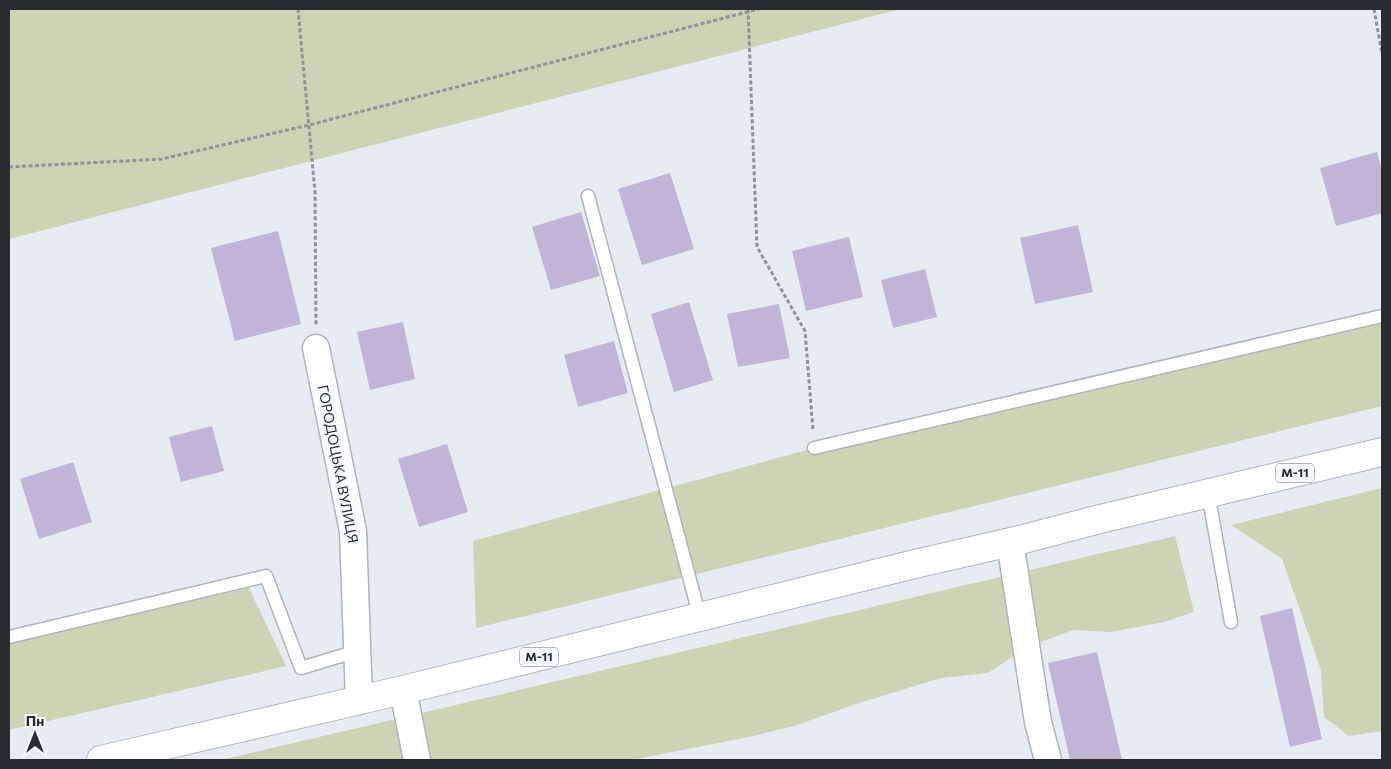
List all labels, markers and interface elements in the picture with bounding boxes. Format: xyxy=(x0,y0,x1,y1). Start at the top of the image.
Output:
street label: ГОРОДОЦЬКА ВУЛИЦЯ xyxy=(315,383,362,544)
road number: М-11 xyxy=(1276,463,1314,482)
road number: М-11 xyxy=(520,648,558,666)
north arrow xyxy=(10,709,60,759)
text: Пн xyxy=(26,712,44,729)

